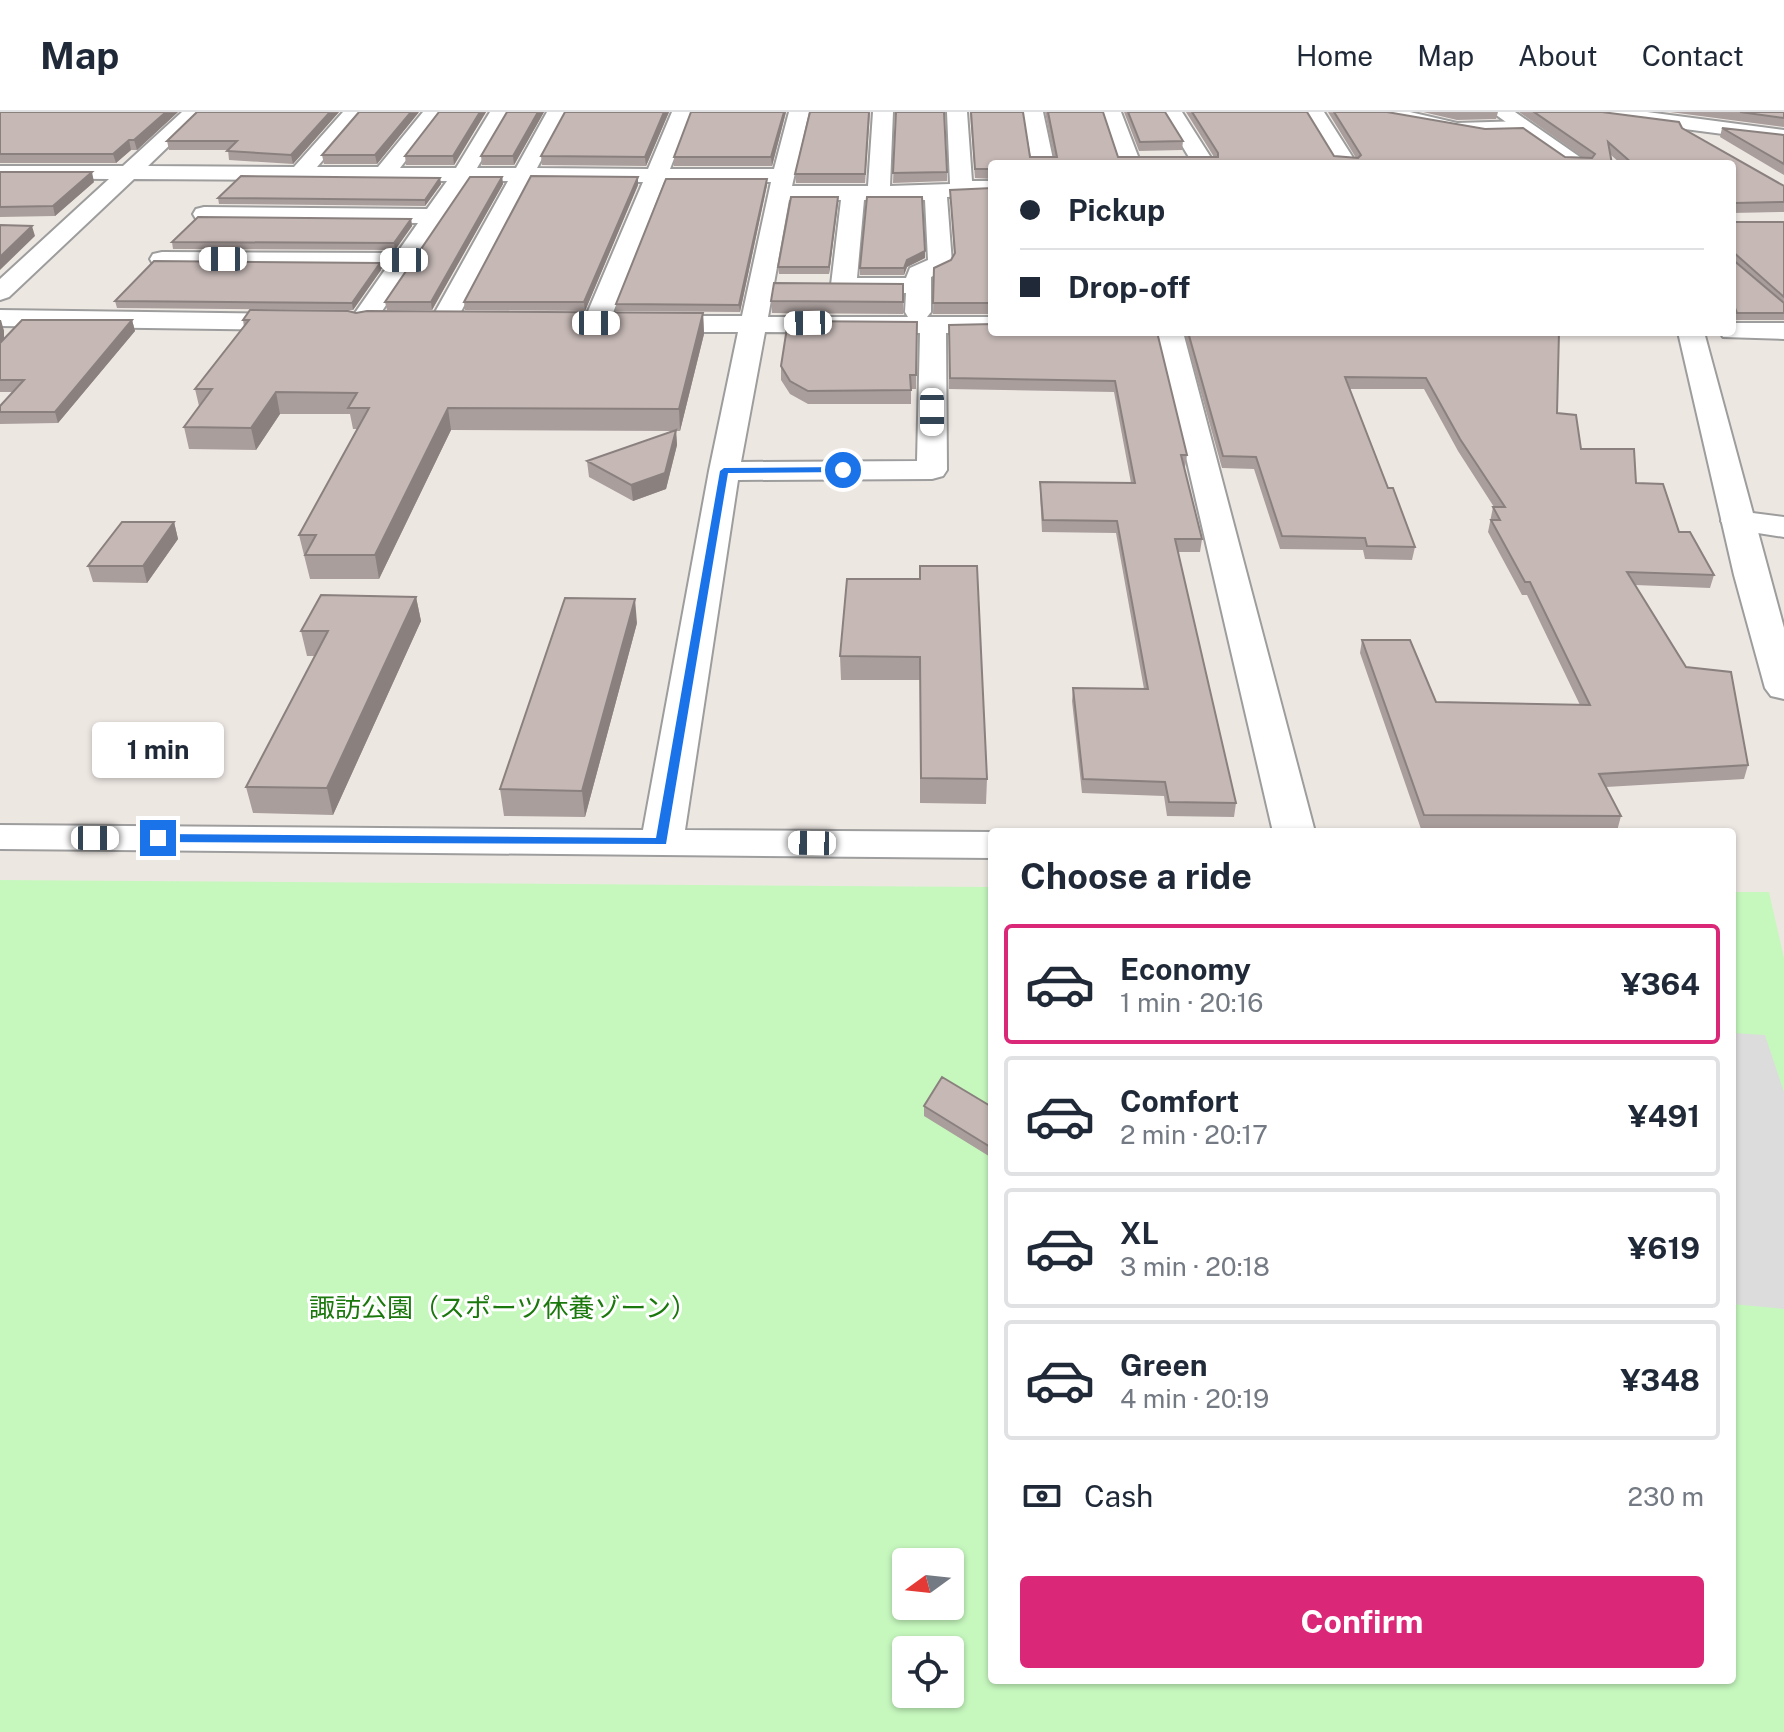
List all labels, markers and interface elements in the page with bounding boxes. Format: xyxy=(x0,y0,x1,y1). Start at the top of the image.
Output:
text: Map xyxy=(40,33,119,78)
text: Home xyxy=(1296,39,1373,72)
text: Map xyxy=(1417,39,1474,72)
text: About xyxy=(1518,39,1598,72)
text: Contact xyxy=(1642,39,1744,72)
text: Pickup xyxy=(1068,192,1165,228)
car xyxy=(199,247,247,271)
car xyxy=(380,248,428,272)
text: Drop-off xyxy=(1068,269,1190,305)
car xyxy=(572,311,620,335)
car xyxy=(784,311,832,335)
car xyxy=(920,388,944,436)
route start xyxy=(825,452,861,488)
callout: 1 min xyxy=(92,722,224,778)
text: 1 min xyxy=(127,734,189,765)
route end xyxy=(140,820,176,856)
car xyxy=(71,826,119,850)
car xyxy=(788,831,836,855)
text: Choose a ride xyxy=(1020,855,1252,897)
icon: car xyxy=(1024,948,1096,1020)
text: Economy xyxy=(1120,951,1251,987)
text: ¥364 xyxy=(1621,966,1700,1002)
text: 1 min · 20:16 xyxy=(1120,987,1263,1018)
icon: car xyxy=(1024,1080,1096,1152)
text: Comfort xyxy=(1120,1083,1239,1119)
text: ¥491 xyxy=(1628,1098,1700,1134)
text: 2 min · 20:17 xyxy=(1120,1119,1268,1150)
icon: car xyxy=(1024,1212,1096,1284)
text: XL xyxy=(1120,1215,1159,1251)
text: ¥619 xyxy=(1628,1230,1700,1266)
text: 3 min · 20:18 xyxy=(1120,1251,1270,1282)
park label: 諏訪公園（スポーツ休養ゾーン） xyxy=(309,1292,697,1323)
icon: car xyxy=(1024,1344,1096,1416)
text: Green xyxy=(1120,1347,1207,1383)
text: ¥348 xyxy=(1621,1362,1700,1398)
text: 4 min · 20:19 xyxy=(1120,1383,1269,1414)
icon: cash xyxy=(1020,1474,1064,1518)
text: Cash xyxy=(1084,1478,1153,1514)
text: 230 m xyxy=(1628,1481,1704,1512)
north arrow xyxy=(892,1548,964,1620)
map controls xyxy=(892,1548,964,1708)
button: Confirm xyxy=(1020,1576,1704,1668)
button: locate xyxy=(892,1636,964,1708)

